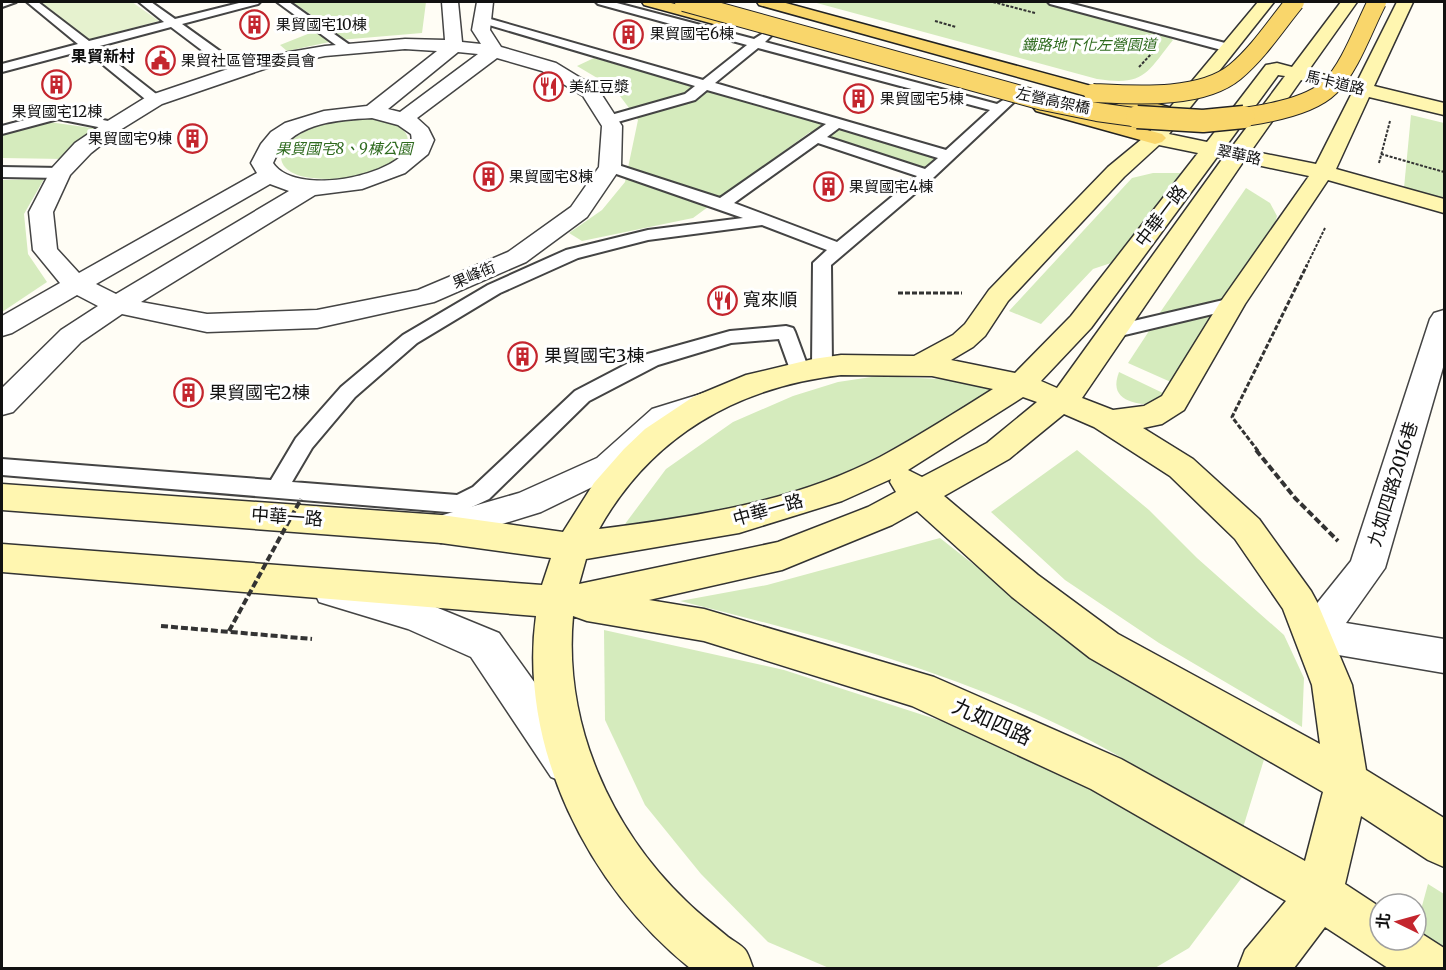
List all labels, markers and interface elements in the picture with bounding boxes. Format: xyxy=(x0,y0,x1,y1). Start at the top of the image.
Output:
building icon: 果貿國宅10棟 xyxy=(239,9,271,41)
place label: 果貿國宅10棟 xyxy=(276,15,367,34)
building icon: 果貿國宅6棟 xyxy=(613,18,645,50)
place label: 果貿國宅6棟 xyxy=(650,24,734,43)
park label: 鐵路地下化左營園道 xyxy=(1021,35,1158,54)
public building icon: 果貿社區管理委員會 xyxy=(144,45,176,77)
district label: 果貿新村 xyxy=(71,46,135,66)
place label: 果貿社區管理委員會 xyxy=(181,51,316,70)
street label: 馬卡道路 xyxy=(1304,67,1366,99)
building icon: 果貿國宅12棟 xyxy=(41,69,73,101)
restaurant icon: 美紅豆漿 xyxy=(532,71,564,103)
place label: 美紅豆漿 xyxy=(569,77,629,96)
building icon: 果貿國宅5棟 xyxy=(843,83,875,115)
street label: 左營高架橋 xyxy=(1014,83,1092,118)
place label: 果貿國宅5棟 xyxy=(880,89,964,108)
place label: 果貿國宅12棟 xyxy=(12,102,102,121)
building icon: 果貿國宅9棟 xyxy=(177,123,209,155)
place label: 果貿國宅9棟 xyxy=(88,129,172,148)
park label: 果貿國宅8、9棟公園 xyxy=(275,139,415,158)
street label: 翠華路 xyxy=(1215,141,1263,168)
building icon: 果貿國宅8棟 xyxy=(472,161,504,193)
place label: 果貿國宅8棟 xyxy=(509,167,593,186)
building icon: 果貿國宅4棟 xyxy=(812,171,844,203)
place label: 果貿國宅4棟 xyxy=(849,177,933,196)
street label: 中華一路 xyxy=(1130,180,1191,251)
street label: 果峰街 xyxy=(449,257,498,292)
restaurant icon: 寬來順 xyxy=(706,284,738,316)
place label: 寬來順 xyxy=(743,288,797,311)
building icon: 果貿國宅3棟 xyxy=(507,340,539,372)
place label: 果貿國宅3棟 xyxy=(544,344,644,367)
building icon: 果貿國宅2棟 xyxy=(172,377,204,409)
place label: 果貿國宅2棟 xyxy=(209,381,310,404)
street label: 九如四路2016巷 xyxy=(1363,419,1422,549)
street label: 中華一路 xyxy=(730,489,806,530)
street label: 中華一路 xyxy=(250,503,324,530)
street label: 九如四路 xyxy=(948,692,1036,751)
north arrow xyxy=(1368,892,1428,952)
text: 北 xyxy=(1372,912,1394,930)

